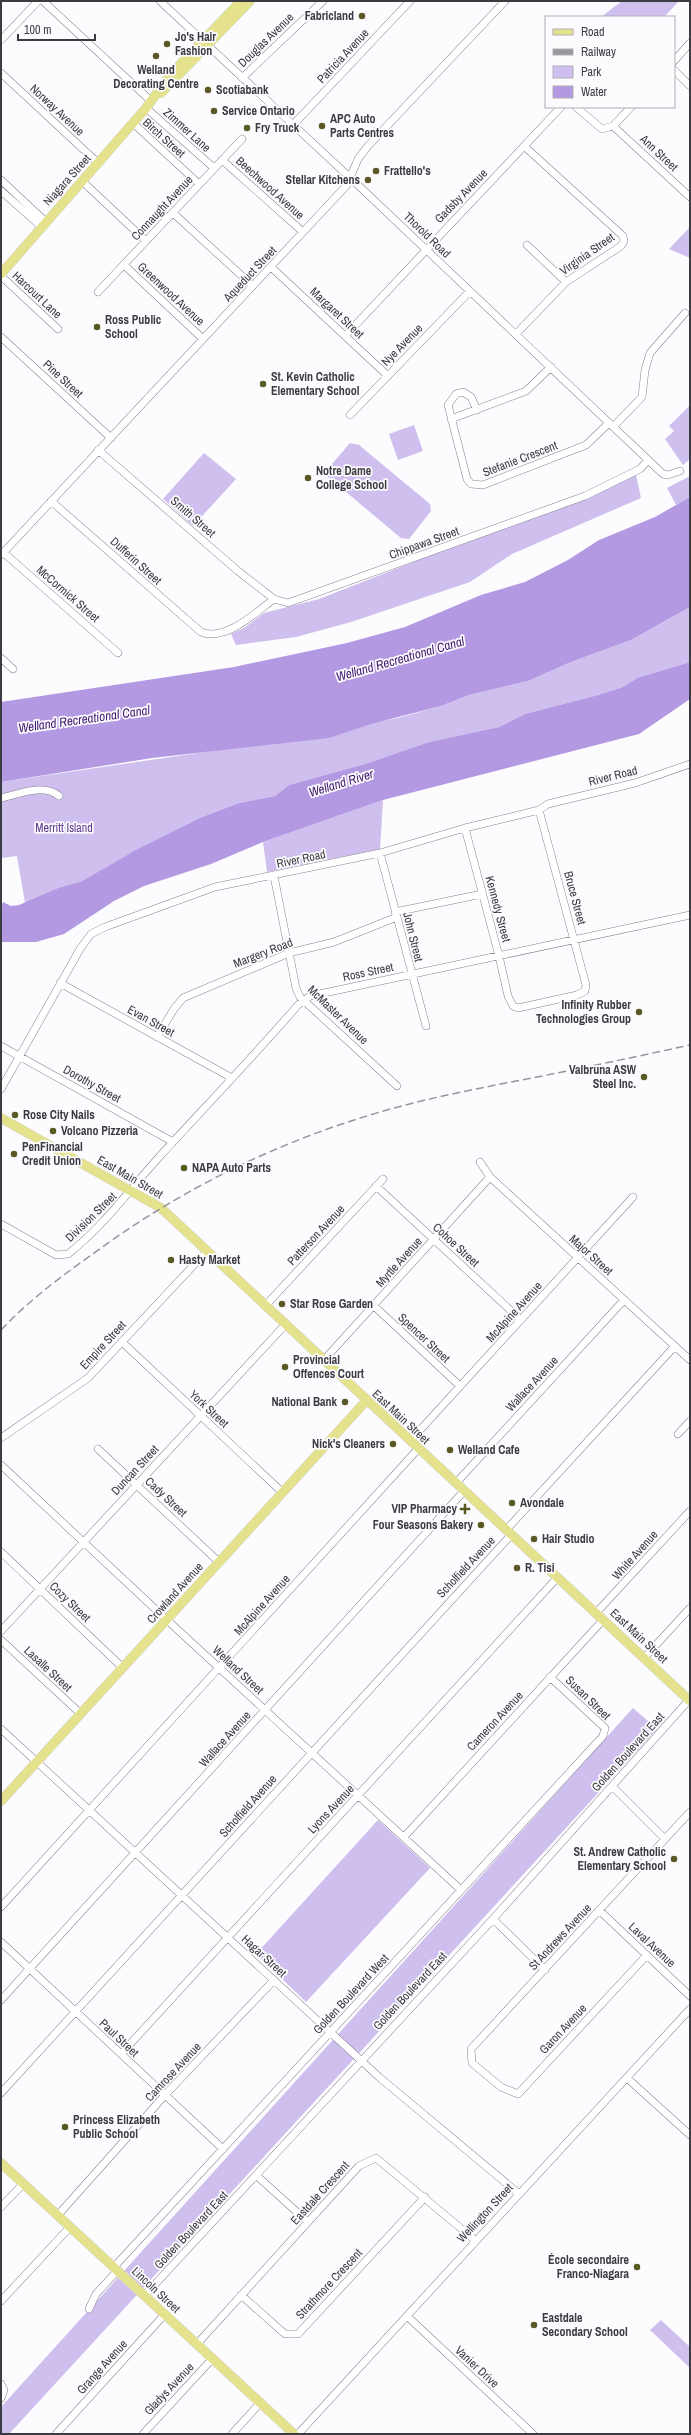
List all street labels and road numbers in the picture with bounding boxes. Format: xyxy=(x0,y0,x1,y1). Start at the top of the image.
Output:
street label: Douglas Avenue xyxy=(235,9,297,71)
street label: Patricia Avenue xyxy=(314,25,372,87)
street label: Norway Avenue xyxy=(26,81,88,139)
street label: Zimmer Lane xyxy=(160,104,214,156)
street label: Birch Street xyxy=(139,115,189,162)
street label: Ann Street xyxy=(636,131,682,175)
street label: Niagara Street xyxy=(40,151,95,209)
street label: Beechwood Avenue xyxy=(232,153,308,223)
street label: Gadsby Avenue xyxy=(431,166,491,226)
street label: Connaught Avenue xyxy=(128,172,196,244)
street label: Thorold Road xyxy=(400,209,454,261)
street label: Virginia Street xyxy=(556,229,618,279)
street label: Aqueduct Street xyxy=(219,243,280,306)
street label: Greenwood Avenue xyxy=(134,259,208,329)
street label: Harcourt Lane xyxy=(9,268,65,322)
street label: Margaret Street xyxy=(307,284,368,342)
street label: Nye Avenue xyxy=(378,320,426,370)
street label: Pine Street xyxy=(40,356,87,402)
street label: Stefanie Crescent xyxy=(480,437,560,481)
street label: Smith Street xyxy=(167,493,219,541)
street label: Chippawa Street xyxy=(387,523,461,563)
street label: Dufferin Street xyxy=(107,534,165,588)
street label: McCormick Street xyxy=(33,562,103,626)
street label: River Road xyxy=(587,762,639,790)
street label: River Road xyxy=(275,846,327,872)
street label: Bruce Street xyxy=(560,870,590,927)
street label: Kennedy Street xyxy=(481,874,515,944)
street label: John Street xyxy=(399,911,427,964)
street label: Margery Road xyxy=(231,934,295,972)
street label: Ross Street xyxy=(341,959,395,985)
street label: McMaster Avenue xyxy=(304,982,372,1048)
street label: Evan Street xyxy=(125,1002,178,1041)
street label: Dorothy Street xyxy=(60,1062,124,1107)
street label: East Main Street xyxy=(94,1152,166,1202)
street label: Division Street xyxy=(62,1188,120,1245)
street label: Patterson Avenue xyxy=(284,1201,348,1269)
street label: Cohoe Street xyxy=(429,1219,483,1271)
street label: Major Street xyxy=(566,1231,616,1279)
street label: Myrtle Avenue xyxy=(372,1234,426,1290)
street label: McAlpine Avenue xyxy=(482,1278,546,1346)
street label: Spencer Street xyxy=(395,1310,454,1366)
street label: Empire Street xyxy=(76,1317,130,1373)
street label: Wallace Avenue xyxy=(502,1353,562,1415)
street label: East Main Street xyxy=(369,1386,433,1448)
street label: York Street xyxy=(186,1387,232,1432)
street label: Duncan Street xyxy=(108,1441,162,1498)
street label: Cady Street xyxy=(142,1473,191,1521)
street label: White Avenue xyxy=(609,1527,661,1583)
street label: Scholfield Avenue xyxy=(433,1533,499,1601)
street label: Crowland Avenue xyxy=(143,1559,207,1627)
street label: McAlpine Avenue xyxy=(230,1571,294,1639)
street label: Cozy Street xyxy=(46,1578,94,1626)
street label: East Main Street xyxy=(607,1605,671,1667)
street label: Welland Street xyxy=(209,1642,267,1698)
street label: Lasalle Street xyxy=(21,1643,76,1696)
street label: Susan Street xyxy=(562,1672,614,1724)
street label: Cameron Avenue xyxy=(463,1688,527,1754)
street label: Wallace Avenue xyxy=(196,1708,254,1770)
street label: Golden Boulevard East xyxy=(588,1709,668,1795)
street label: Scholfield Avenue xyxy=(216,1771,280,1841)
street label: Lyons Avenue xyxy=(304,1781,358,1837)
street label: St Andrews Avenue xyxy=(525,1900,595,1974)
street label: Laval Avenue xyxy=(625,1919,679,1971)
street label: Hagar Street xyxy=(238,1931,290,1981)
street label: Golden Boulevard East xyxy=(370,1948,451,2033)
street label: Golden Boulevard West xyxy=(310,1950,392,2037)
street label: Garon Avenue xyxy=(536,2001,590,2057)
street label: Paul Street xyxy=(96,2016,142,2061)
street label: Camrose Avenue xyxy=(141,2039,205,2105)
street label: Eastdale Crescent xyxy=(287,2158,353,2228)
street label: Wellington Street xyxy=(453,2180,517,2246)
street label: Golden Boulevard East xyxy=(151,2187,232,2272)
street label: Strathmore Crescent xyxy=(292,2245,366,2323)
street label: Lincoln Street xyxy=(128,2263,184,2317)
street label: Grange Avenue xyxy=(73,2336,131,2398)
street label: Vanier Drive xyxy=(452,2343,502,2391)
street label: Gladys Avenue xyxy=(141,2359,197,2419)

